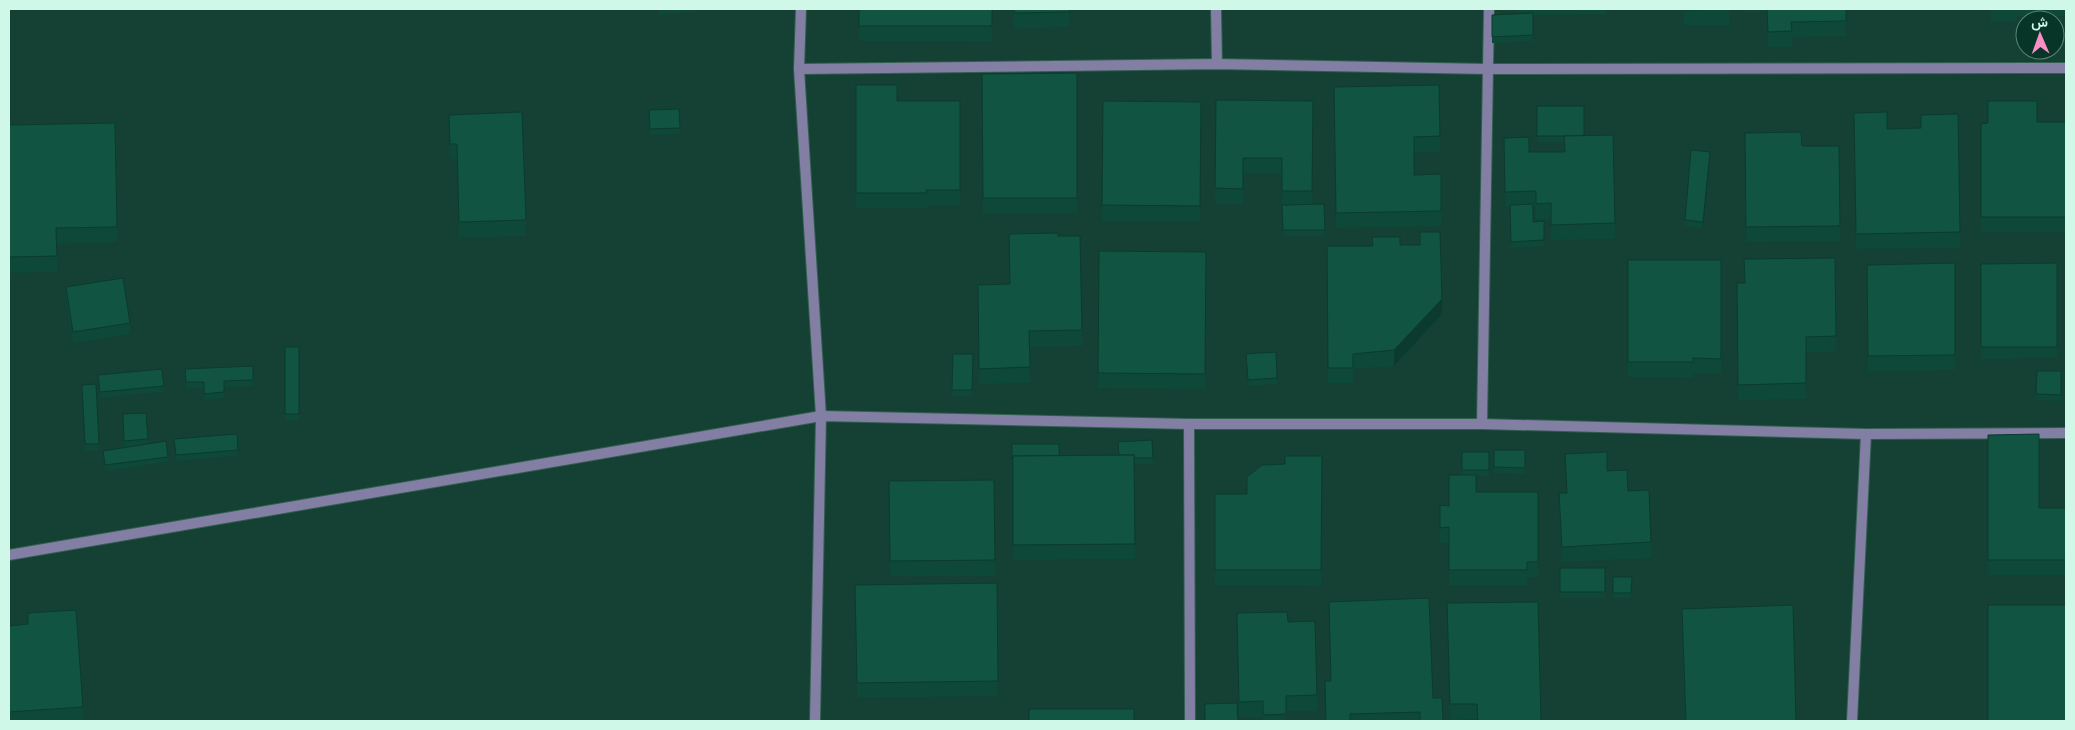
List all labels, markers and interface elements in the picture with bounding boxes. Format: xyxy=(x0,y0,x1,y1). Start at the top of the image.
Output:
north arrow xyxy=(2015,10,2065,60)
text: ش xyxy=(2031,14,2048,31)

